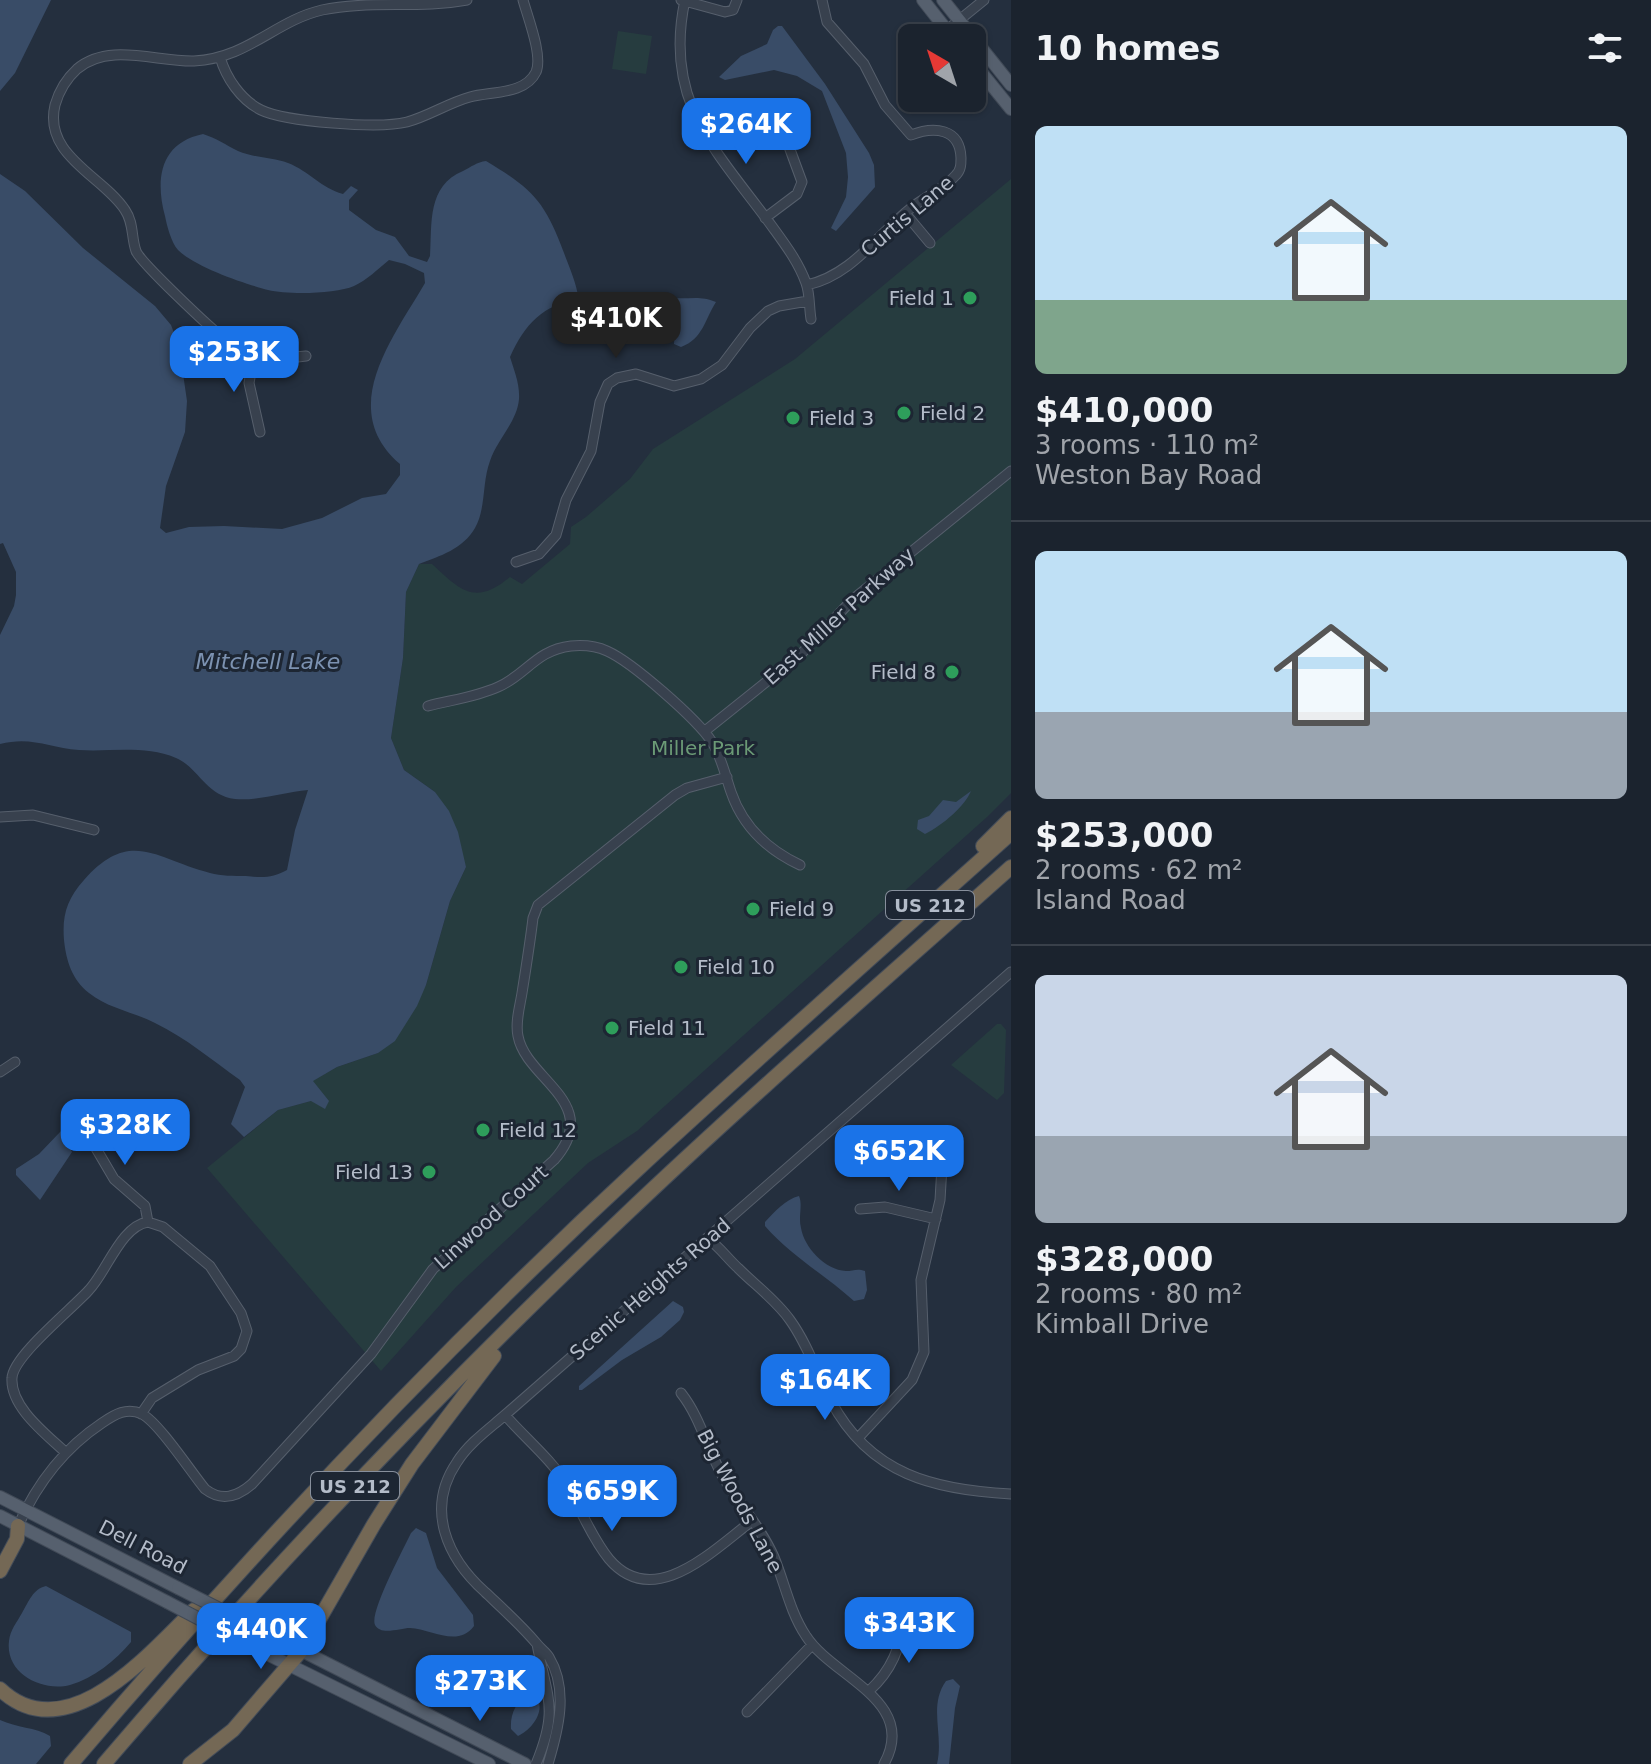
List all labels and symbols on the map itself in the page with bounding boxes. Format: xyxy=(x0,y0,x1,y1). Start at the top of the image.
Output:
north arrow xyxy=(898,24,986,112)
pin: $264K xyxy=(690,98,802,166)
street label: Curtis Lane xyxy=(856,170,958,262)
place label: Field 1 xyxy=(889,286,954,310)
marker: Field 1 xyxy=(961,289,979,307)
pin: $410K xyxy=(560,292,672,360)
pin: $253K xyxy=(178,326,290,394)
place label: Field 2 xyxy=(920,401,985,425)
marker: Field 2 xyxy=(895,404,913,422)
place label: Field 3 xyxy=(809,406,874,430)
marker: Field 3 xyxy=(784,409,802,427)
street label: East Miller Parkway xyxy=(759,542,919,690)
water label: Mitchell Lake xyxy=(196,649,340,674)
place label: Field 8 xyxy=(871,660,936,684)
marker: Field 8 xyxy=(943,663,961,681)
park label: Miller Park xyxy=(651,736,755,760)
road number: US 212 xyxy=(886,891,974,919)
place label: Field 9 xyxy=(769,897,834,921)
marker: Field 9 xyxy=(744,900,762,918)
place label: Field 10 xyxy=(697,955,775,979)
marker: Field 10 xyxy=(672,958,690,976)
place label: Field 11 xyxy=(628,1016,706,1040)
marker: Field 11 xyxy=(603,1019,621,1037)
pin: $328K xyxy=(69,1099,181,1167)
place label: Field 12 xyxy=(499,1118,577,1142)
marker: Field 12 xyxy=(474,1121,492,1139)
pin: $652K xyxy=(843,1125,955,1193)
place label: Field 13 xyxy=(335,1160,413,1184)
street label: Linwood Court xyxy=(429,1160,553,1274)
marker: Field 13 xyxy=(420,1163,438,1181)
street label: Scenic Heights Road xyxy=(565,1213,735,1365)
pin: $164K xyxy=(769,1354,881,1422)
street label: Big Woods Lane xyxy=(692,1425,788,1577)
pin: $659K xyxy=(556,1465,668,1533)
road number: US 212 xyxy=(311,1472,399,1500)
street label: Dell Road xyxy=(95,1515,191,1579)
pin: $343K xyxy=(853,1597,965,1665)
pin: $440K xyxy=(205,1603,317,1671)
pin: $273K xyxy=(424,1655,536,1723)

